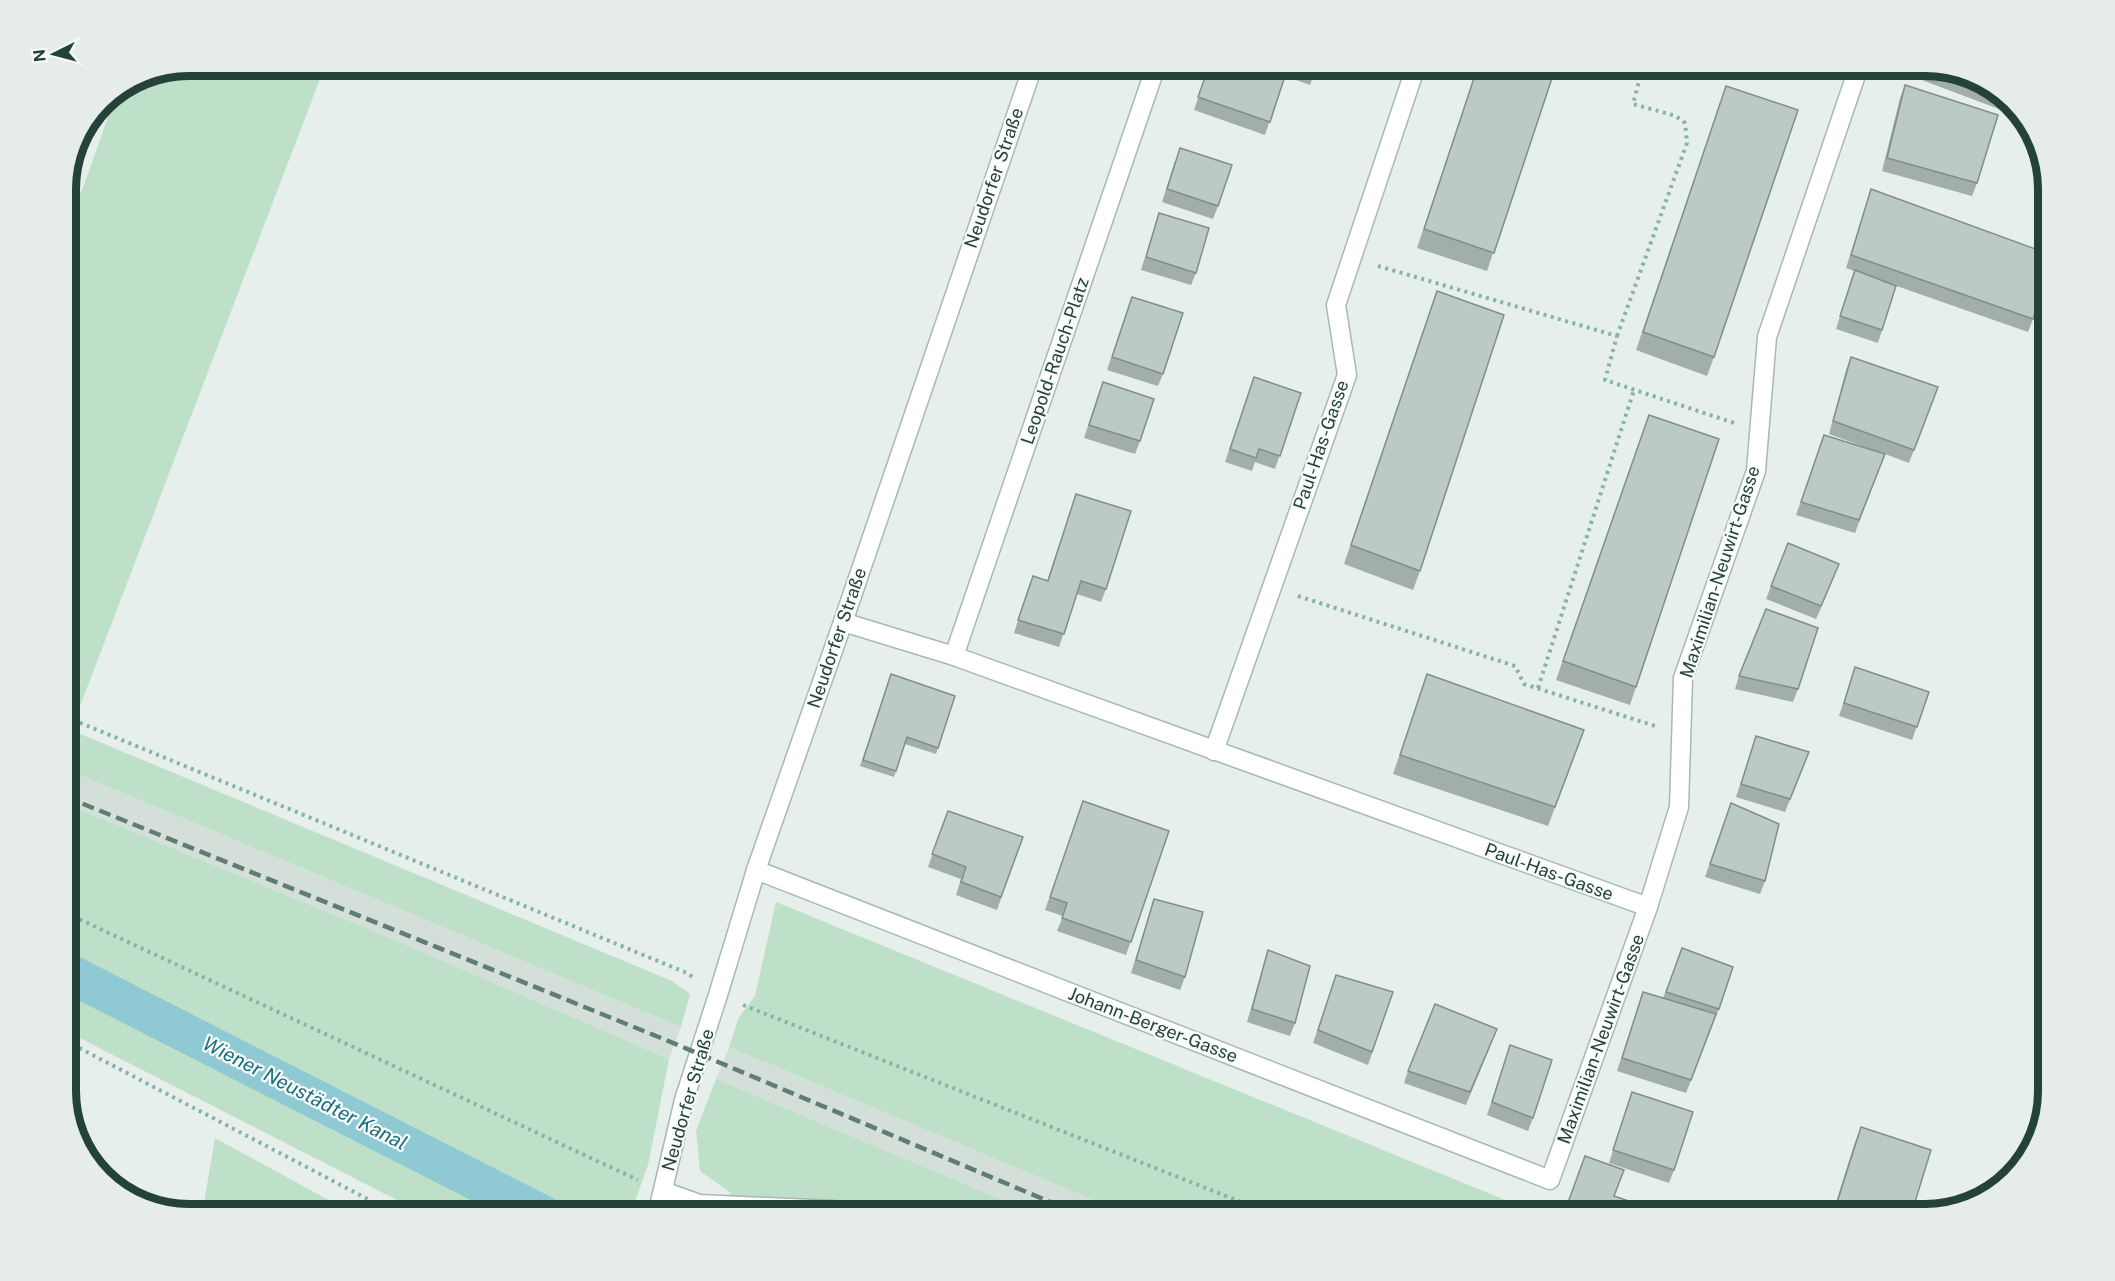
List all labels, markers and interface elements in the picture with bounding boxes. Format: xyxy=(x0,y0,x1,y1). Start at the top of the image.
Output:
north arrow xyxy=(24,24,84,84)
text: N xyxy=(29,48,50,63)
street label: Neudorfer Straße xyxy=(960,105,1027,251)
street label: Leopold-Rauch-Platz xyxy=(1016,275,1093,447)
street label: Paul-Has-Gasse xyxy=(1289,377,1352,512)
street label: Maximilian-Neuwirt-Gasse xyxy=(1675,463,1764,681)
street label: Neudorfer Straße xyxy=(803,565,870,711)
street label: Paul-Has-Gasse xyxy=(1482,839,1616,905)
street label: Maximilian-Neuwirt-Gasse xyxy=(1553,931,1648,1147)
street label: Johann-Berger-Gasse xyxy=(1066,983,1241,1067)
street label: Neudorfer Straße xyxy=(657,1026,718,1173)
water label: Wiener Neustädter Kanal xyxy=(199,1031,411,1155)

